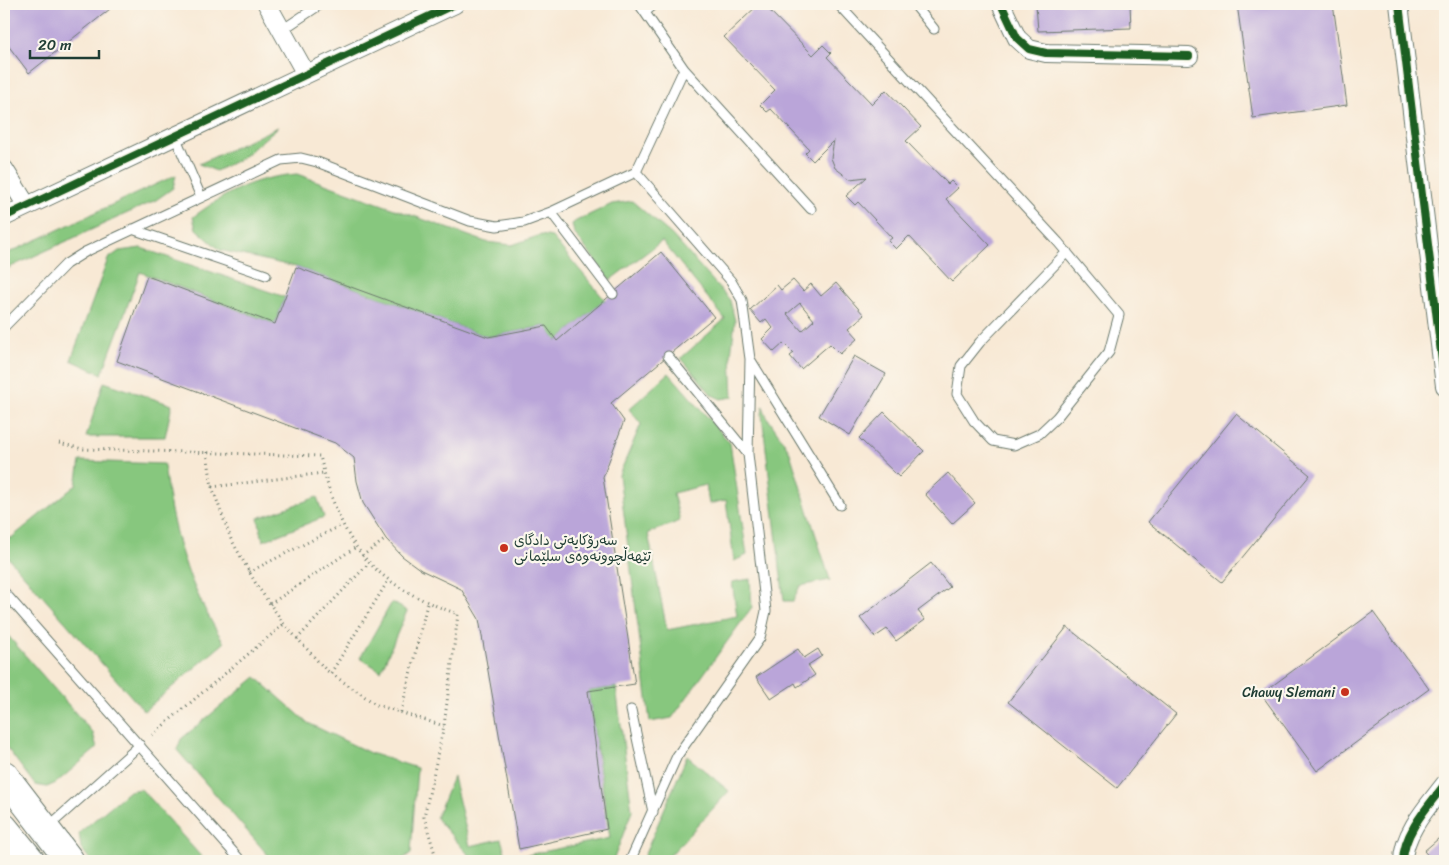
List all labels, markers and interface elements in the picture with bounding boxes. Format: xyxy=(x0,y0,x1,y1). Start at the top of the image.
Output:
scale bar xyxy=(30,28,99,60)
text: 20 m xyxy=(38,32,72,58)
place label: سەرۆکایەتی دادگای تێهەڵچوونەوەی سلێمانی xyxy=(514,528,652,569)
marker: سەرۆکایەتی دادگای تێهەڵچوونەوەی سلێمانی xyxy=(498,542,510,554)
place label: Chawy Slemani xyxy=(1242,680,1336,705)
marker: Chawy Slemani xyxy=(1339,686,1351,698)

